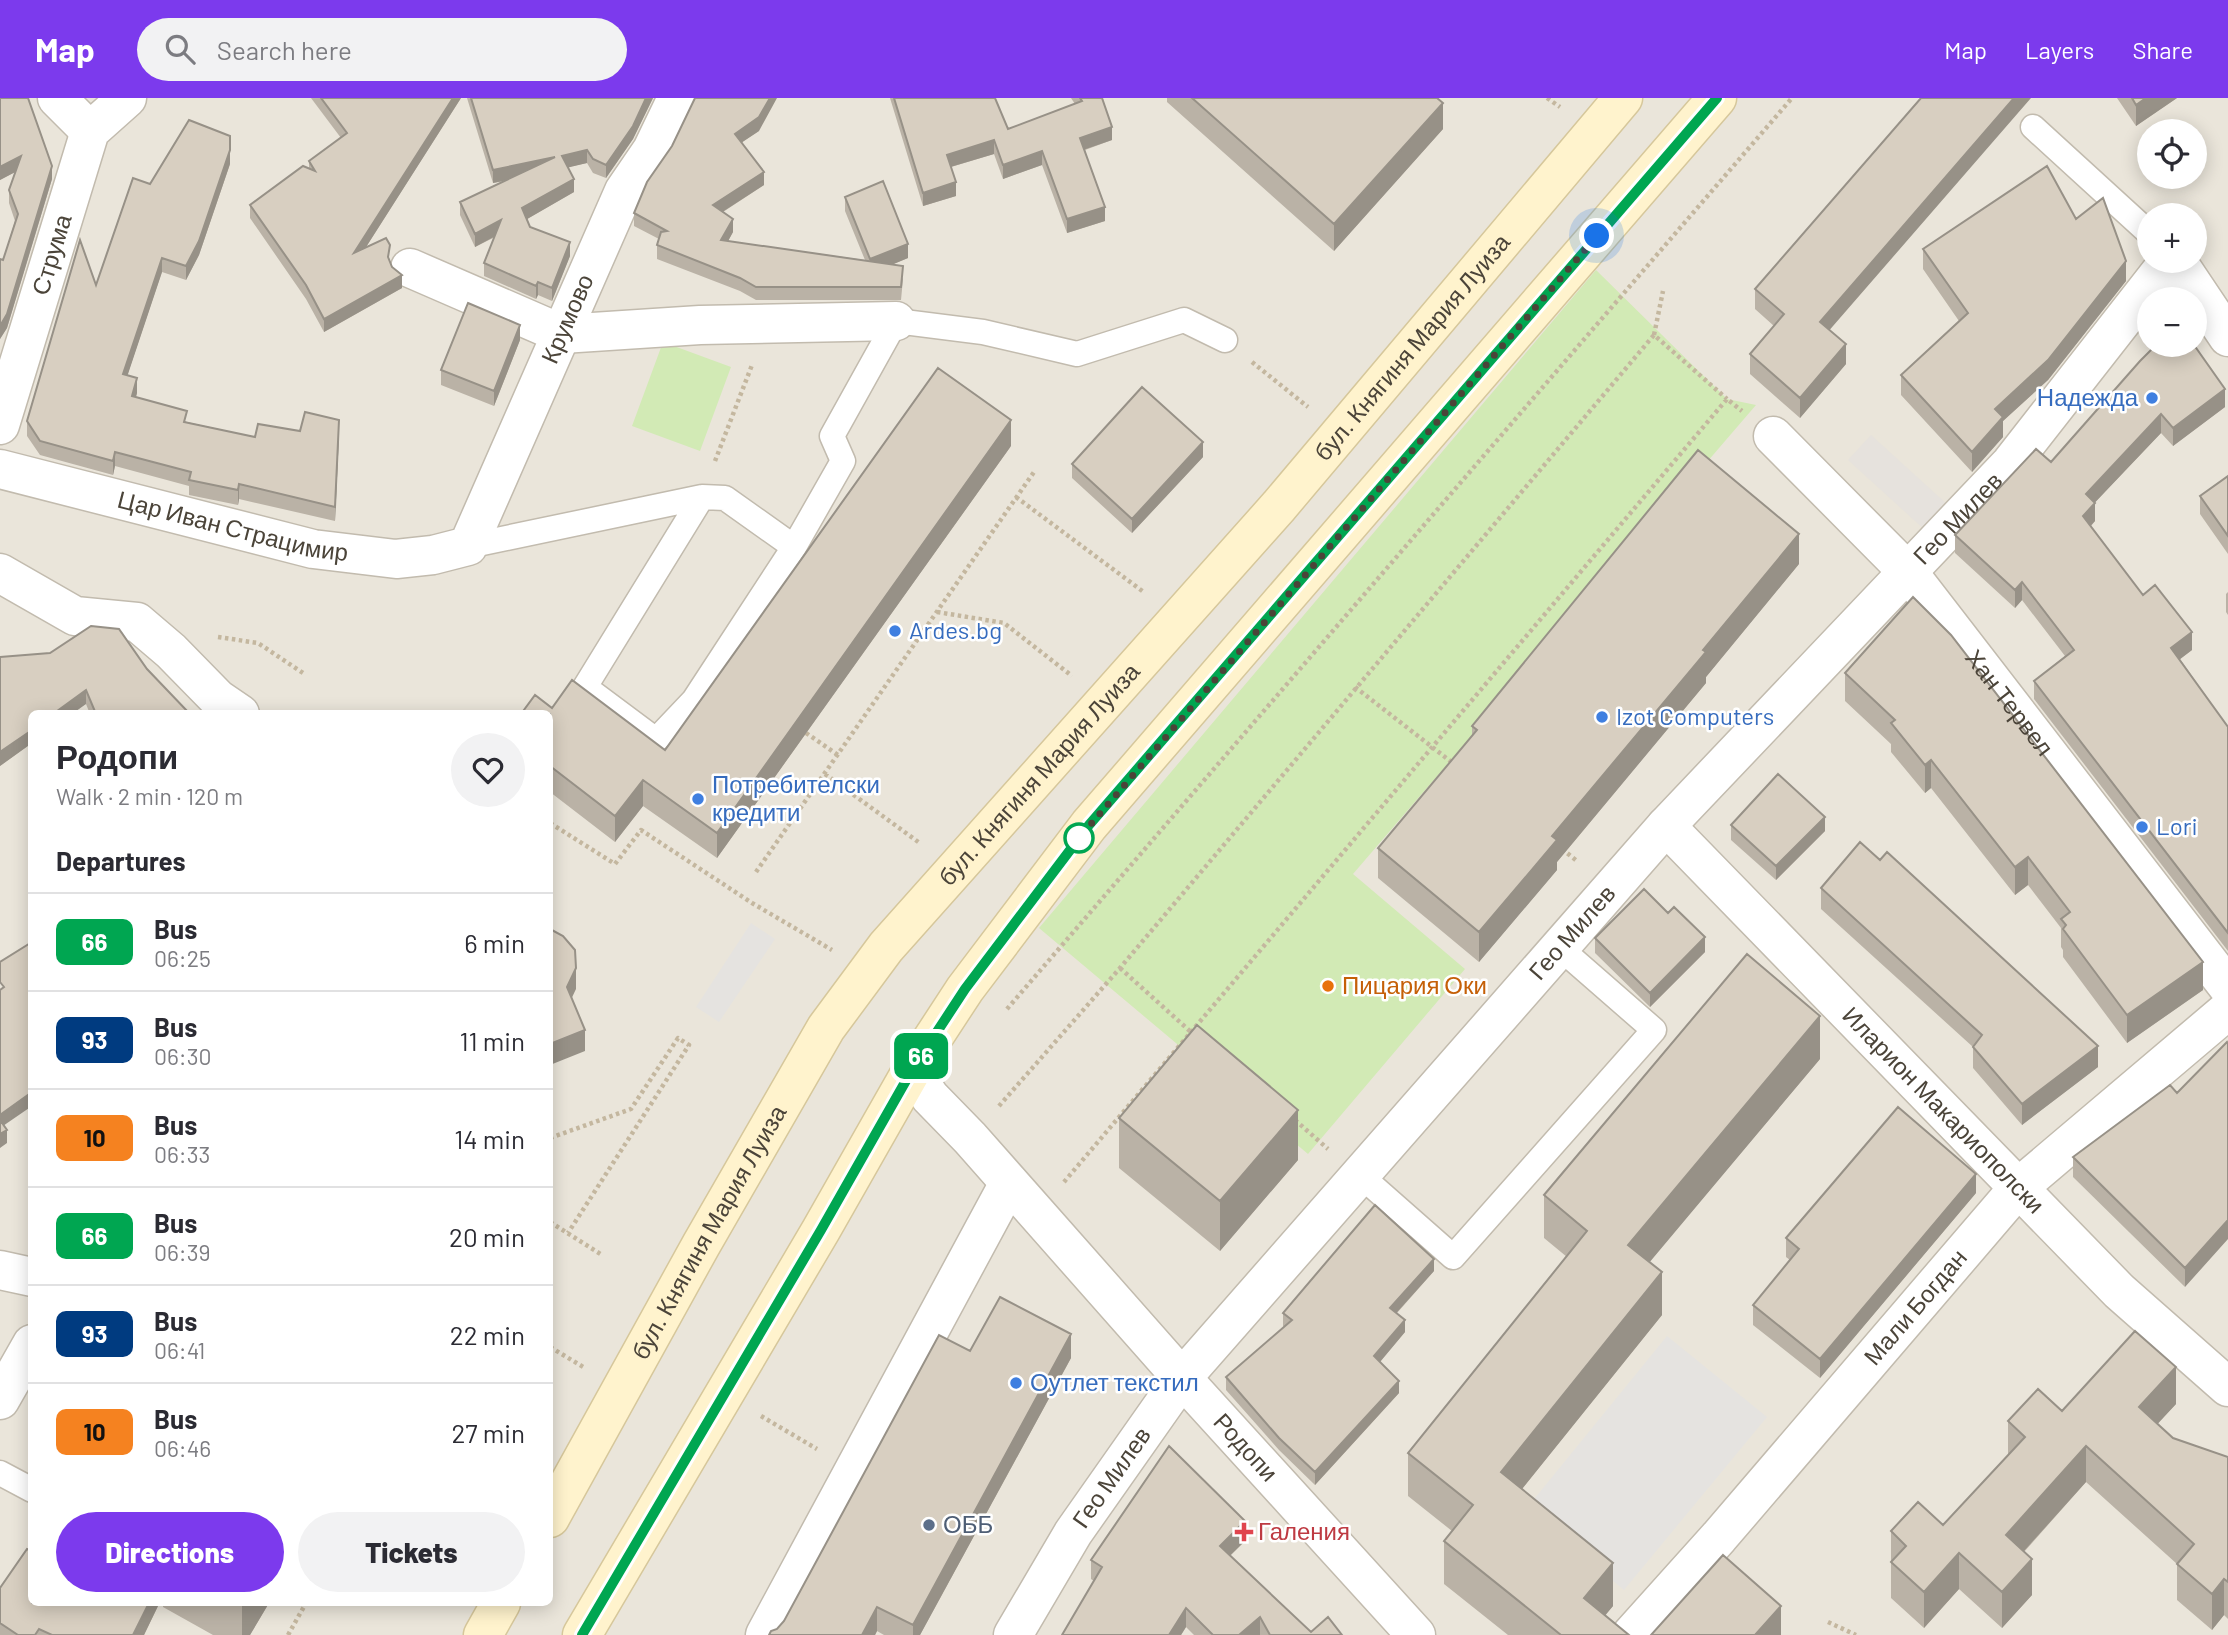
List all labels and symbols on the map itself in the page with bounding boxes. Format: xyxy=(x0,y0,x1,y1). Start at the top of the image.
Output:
street label: Струма xyxy=(25,210,77,298)
your location xyxy=(1579,218,1614,253)
street label: бул. Княгиня Мария Луиза xyxy=(1308,227,1516,466)
street label: Крумово xyxy=(534,269,599,367)
place label: Надежда xyxy=(2037,382,2139,411)
marker: Надежда xyxy=(2144,390,2160,406)
street label: Гео Милев xyxy=(1906,465,2008,570)
street label: Цар Иван Страцимир xyxy=(115,484,350,566)
place label: Ardes.bg xyxy=(909,615,1002,644)
marker: Ardes.bg xyxy=(887,623,903,639)
street label: Хан Тервел xyxy=(1960,643,2060,761)
street label: бул. Княгиня Мария Луиза xyxy=(932,656,1145,891)
place label: Izot Computers xyxy=(1616,701,1774,730)
marker: Izot Computers xyxy=(1594,709,1610,725)
place label: Потребителски кредити xyxy=(712,769,880,826)
marker: Потребителски кредити xyxy=(690,791,706,807)
place label: Lori xyxy=(2156,811,2198,840)
marker: Lori xyxy=(2134,819,2150,835)
unlabelled marker xyxy=(1064,823,1094,853)
street label: Гео Милев xyxy=(1522,878,1621,985)
place label: Пицария Оки xyxy=(1342,970,1487,999)
marker: Пицария Оки xyxy=(1320,978,1336,994)
street label: Иларион Макариополски xyxy=(1837,1000,2051,1219)
line badge: 66 xyxy=(890,1033,953,1079)
street label: бул. Княгиня Мария Луиза xyxy=(625,1099,792,1364)
street label: Мали Богдан xyxy=(1857,1243,1972,1370)
place label: Оутлет текстил xyxy=(1030,1367,1199,1396)
marker: Оутлет текстил xyxy=(1008,1375,1024,1391)
street label: Родопи xyxy=(1208,1407,1285,1486)
street label: Гео Милев xyxy=(1065,1421,1156,1533)
place label: ОББ xyxy=(943,1509,993,1538)
place label: Галения xyxy=(1258,1516,1350,1545)
marker: ОББ xyxy=(921,1517,937,1533)
marker: Галения xyxy=(1236,1524,1252,1540)

